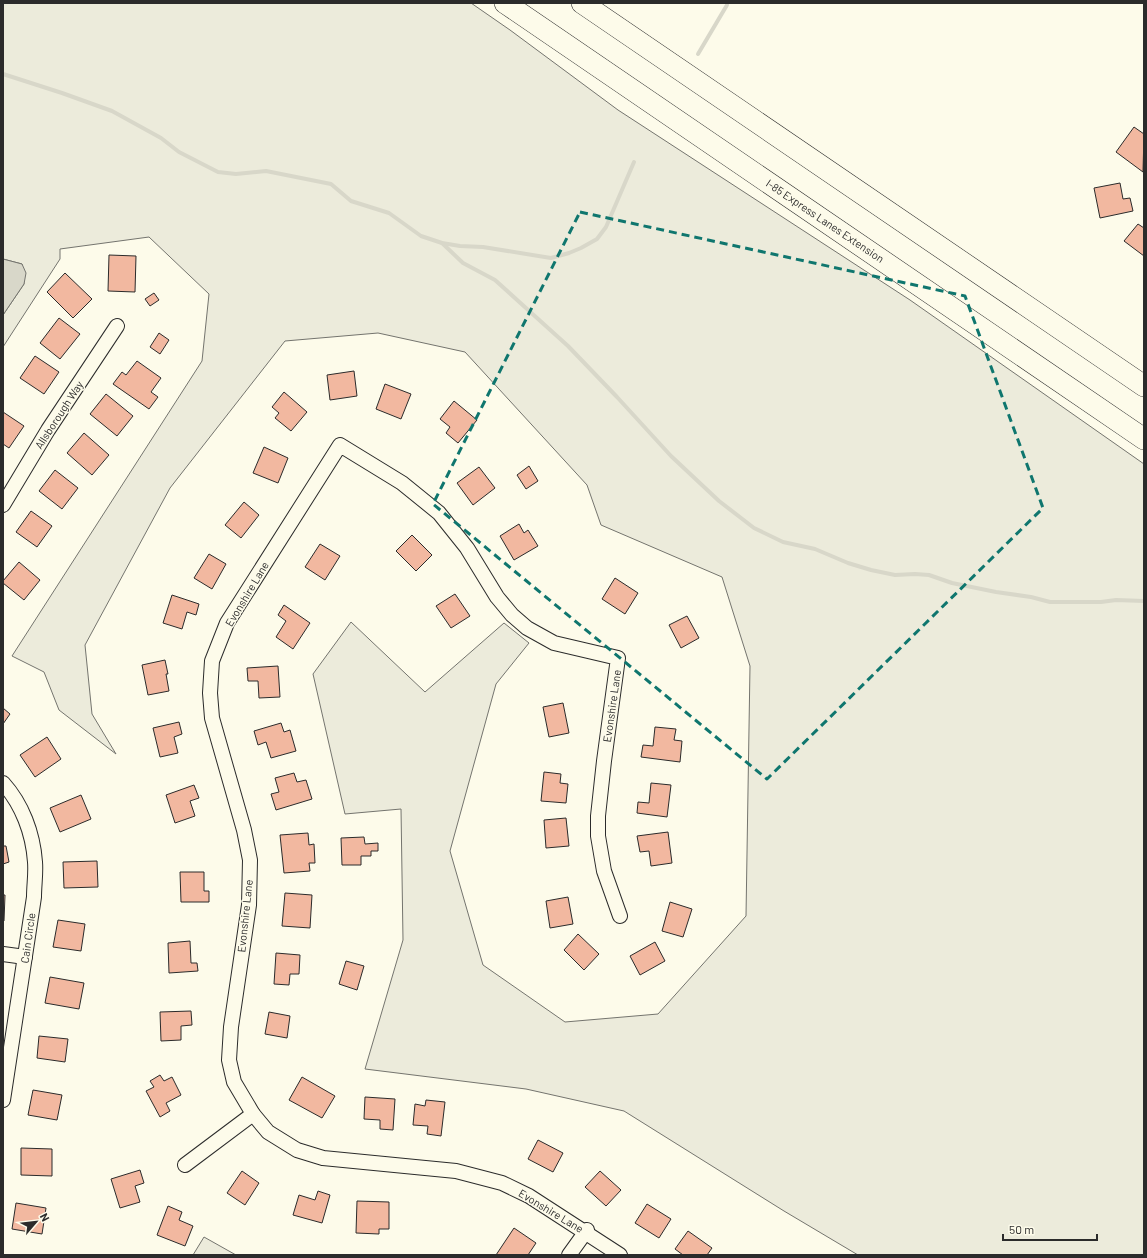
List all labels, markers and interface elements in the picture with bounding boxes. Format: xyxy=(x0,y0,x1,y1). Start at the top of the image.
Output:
street label: I-85 Express Lanes Extension xyxy=(764,176,887,265)
street label: Allsborough Way xyxy=(32,378,85,451)
street label: Evonshire Lane xyxy=(222,559,271,628)
street label: Evonshire Lane xyxy=(600,669,623,743)
street label: Evonshire Lane xyxy=(234,879,255,953)
street label: Cain Circle xyxy=(18,912,37,964)
street label: Evonshire Lane xyxy=(517,1186,586,1235)
north arrow xyxy=(16,1202,56,1242)
text: N xyxy=(38,1211,53,1223)
scale bar xyxy=(1003,1216,1097,1242)
text: 50 m xyxy=(1009,1222,1034,1236)

